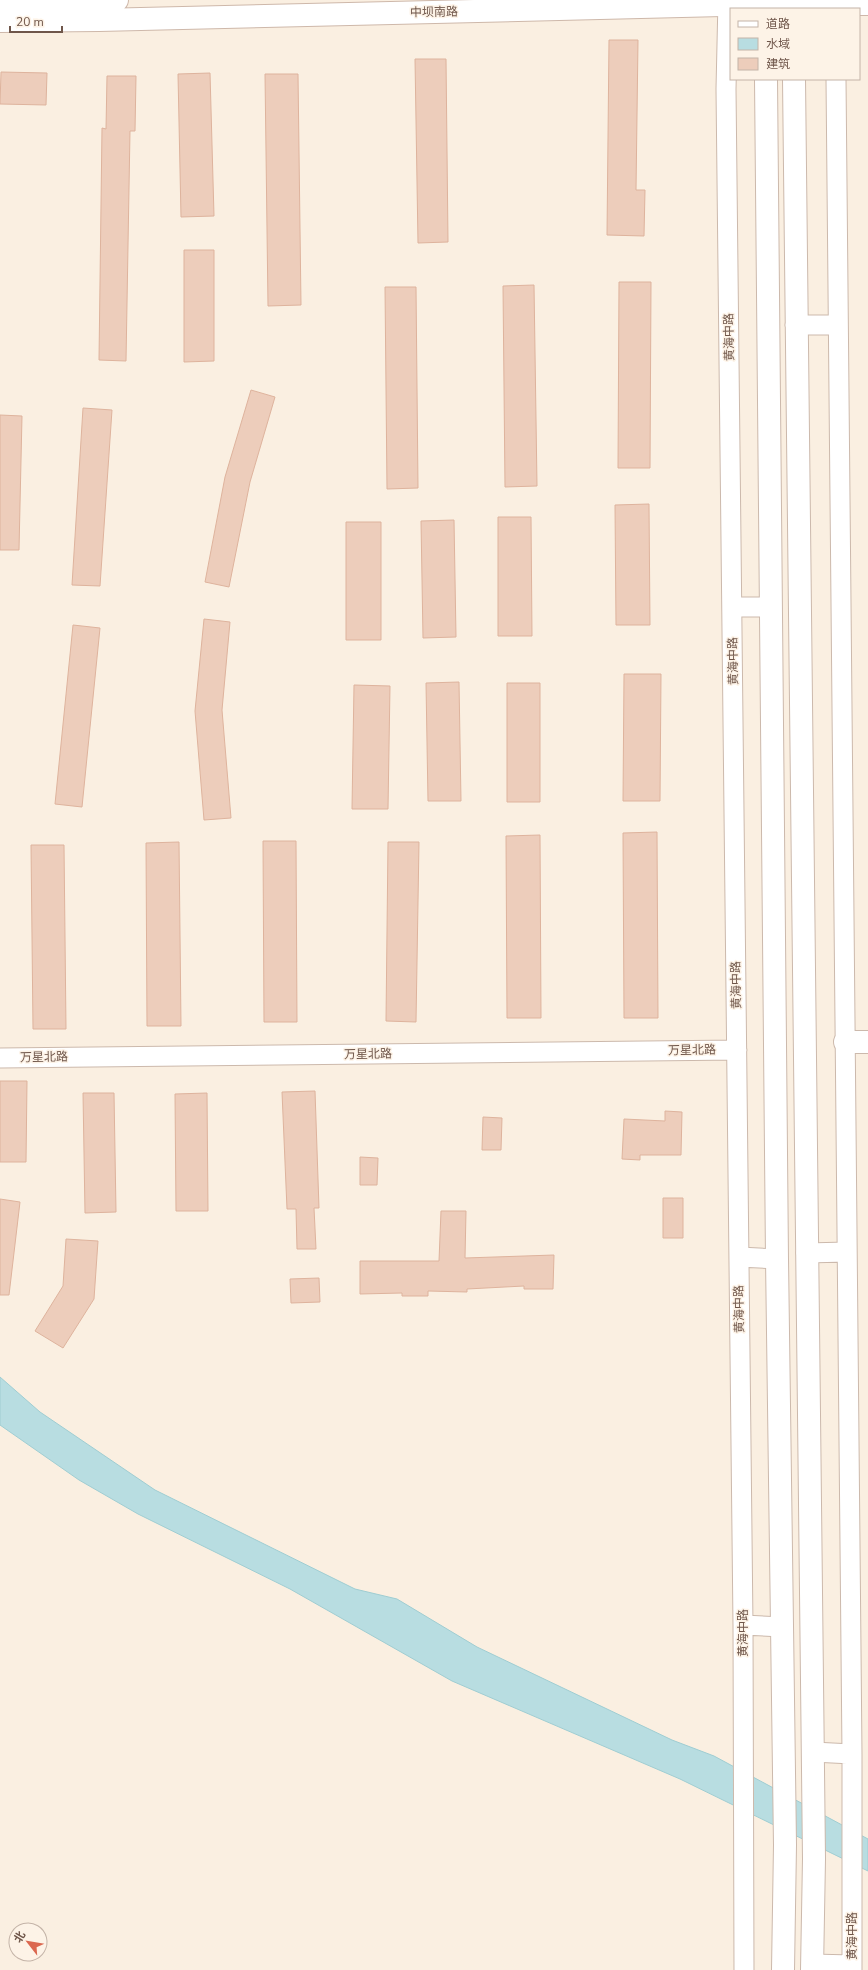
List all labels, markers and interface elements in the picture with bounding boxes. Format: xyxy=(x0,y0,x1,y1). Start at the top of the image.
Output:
street label: 中坝南路 xyxy=(410,4,458,20)
scale bar xyxy=(10,8,62,34)
legend xyxy=(730,8,860,80)
text: 20 m xyxy=(16,14,44,30)
text: 道路 xyxy=(766,16,790,32)
text: 水域 xyxy=(766,36,790,52)
text: 建筑 xyxy=(766,56,790,72)
street label: 黄海中路 xyxy=(721,313,737,361)
street label: 黄海中路 xyxy=(725,637,741,685)
street label: 黄海中路 xyxy=(728,961,744,1009)
street label: 万星北路 xyxy=(668,1042,716,1058)
street label: 万星北路 xyxy=(344,1046,392,1062)
street label: 万星北路 xyxy=(20,1049,68,1065)
street label: 黄海中路 xyxy=(731,1285,747,1333)
street label: 黄海中路 xyxy=(735,1609,751,1657)
street label: 黄海中路 xyxy=(844,1912,860,1960)
north arrow xyxy=(8,1922,48,1962)
text: 北 xyxy=(11,1929,29,1946)

